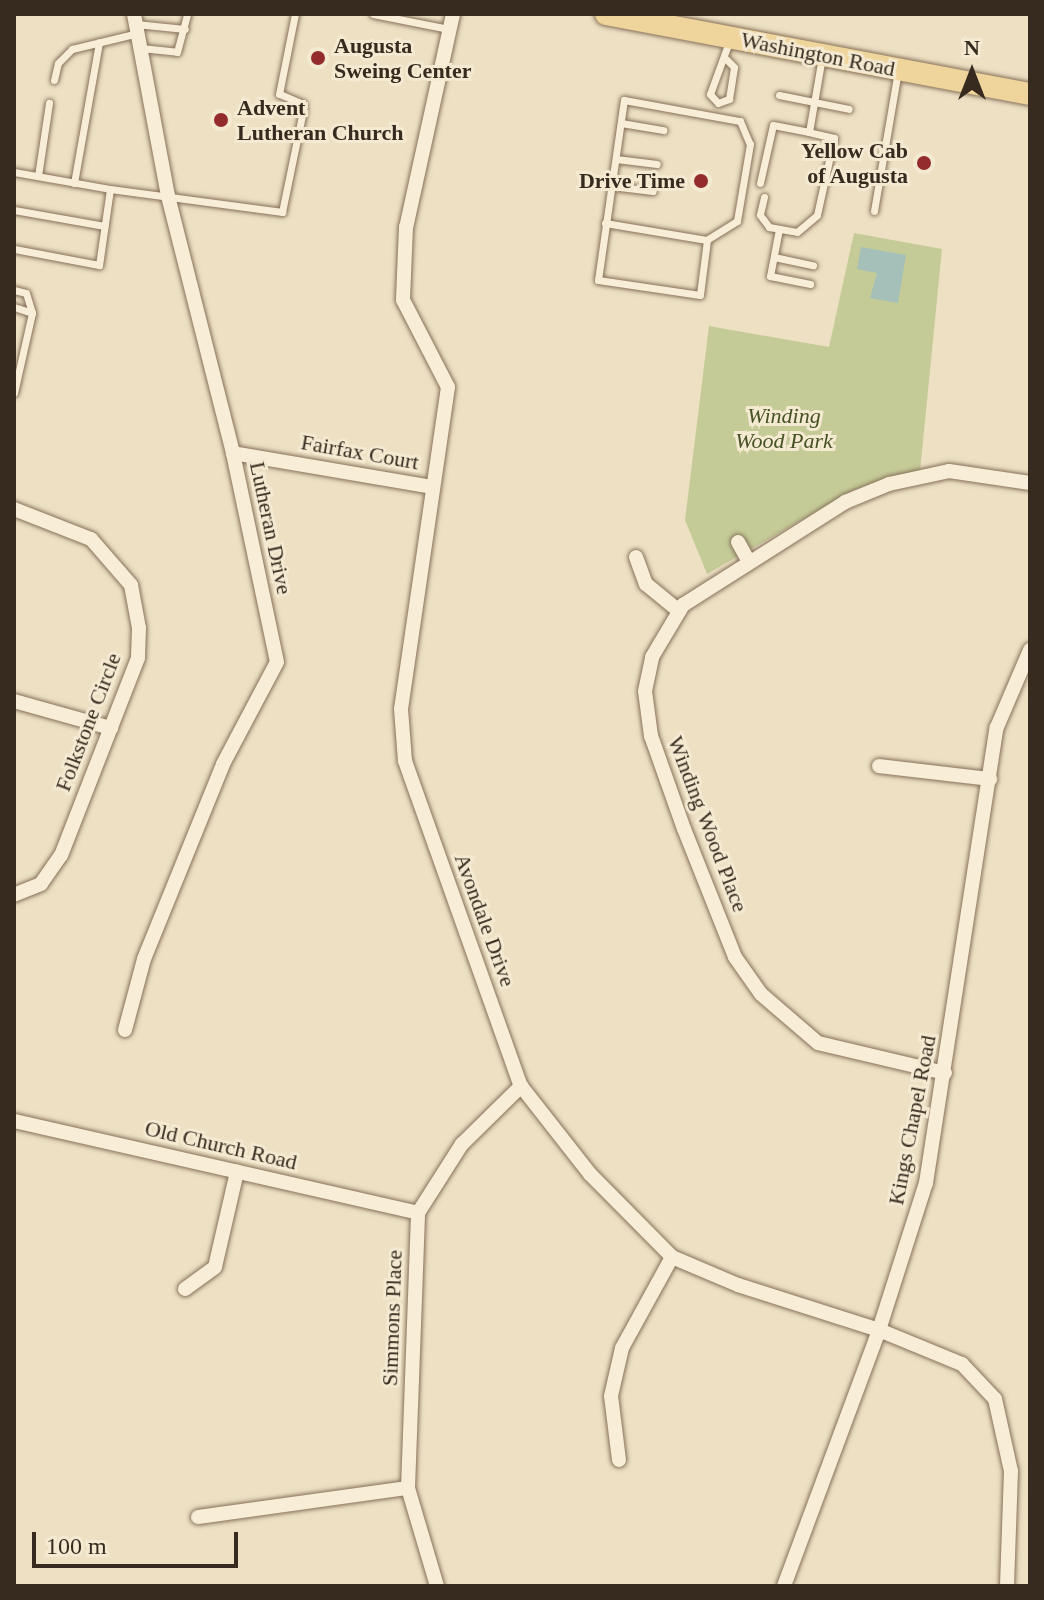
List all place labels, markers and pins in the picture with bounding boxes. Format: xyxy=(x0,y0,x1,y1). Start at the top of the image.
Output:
place label: Augusta Sweing Center xyxy=(334,32,471,84)
marker: Augusta Sweing Center xyxy=(309,49,327,67)
place label: Advent Lutheran Church xyxy=(237,94,403,146)
marker: Advent Lutheran Church xyxy=(212,111,230,129)
place label: Yellow Cab of Augusta xyxy=(801,137,908,188)
marker: Yellow Cab of Augusta xyxy=(915,154,933,172)
place label: Drive Time xyxy=(578,168,685,194)
marker: Drive Time xyxy=(692,172,710,190)

